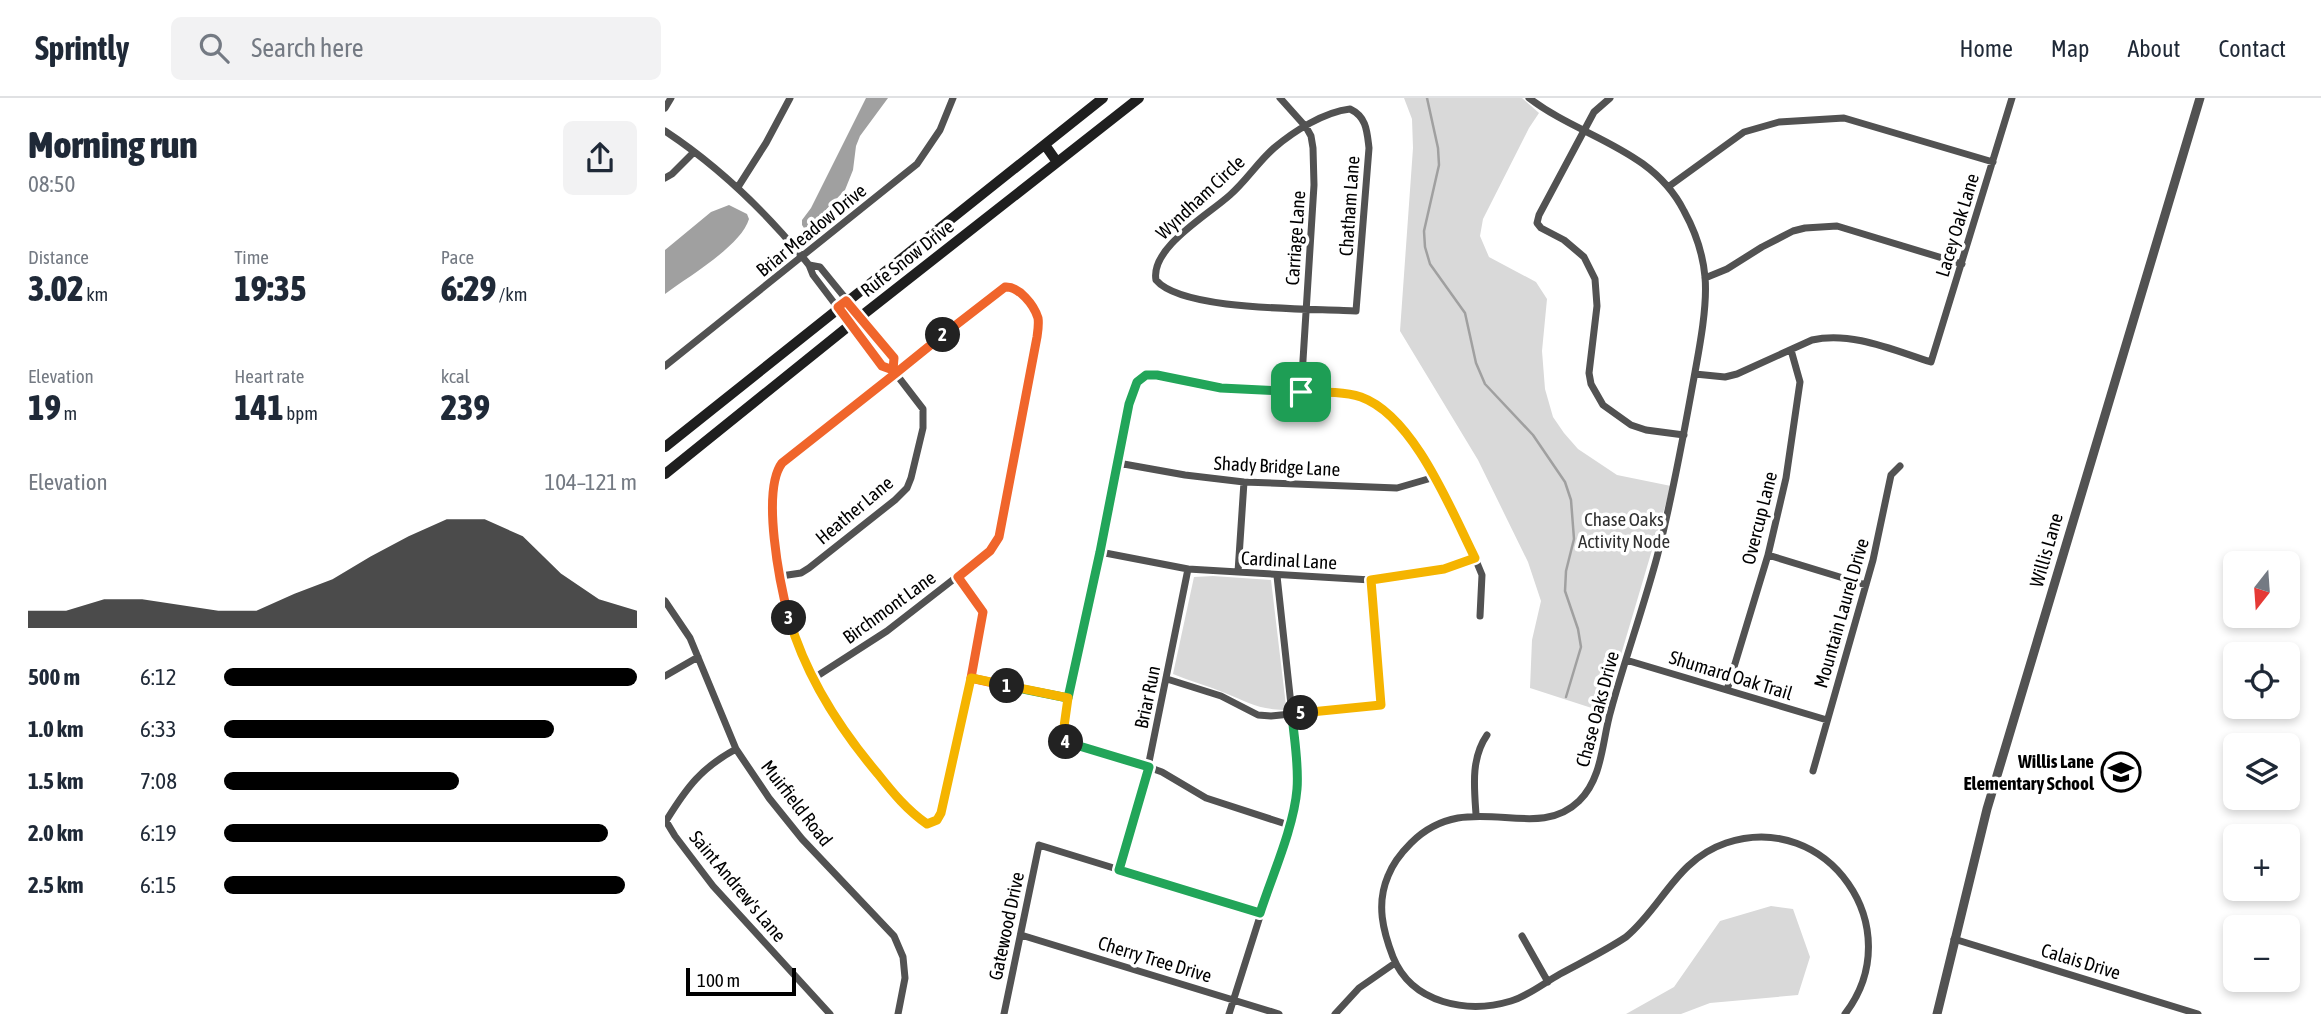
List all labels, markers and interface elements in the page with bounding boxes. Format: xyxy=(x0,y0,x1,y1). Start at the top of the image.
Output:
search box xyxy=(171,17,661,80)
text: Sprintly xyxy=(35,29,129,67)
icon: search xyxy=(195,29,233,67)
text: Search here xyxy=(251,33,364,63)
text: Home xyxy=(1959,35,2013,62)
text: Map xyxy=(2051,35,2089,62)
text: About xyxy=(2127,35,2180,62)
text: Contact xyxy=(2218,35,2286,62)
button: share xyxy=(563,121,637,195)
text: Morning run xyxy=(28,123,198,166)
street label: Wyndham Circle xyxy=(1151,150,1249,244)
street label: Chatham Lane xyxy=(1335,155,1363,257)
text: 08:50 xyxy=(28,171,75,197)
street label: Lacey Oak Lane xyxy=(1931,171,1983,279)
street label: Briar Meadow Drive xyxy=(752,179,870,281)
street label: Carriage Lane xyxy=(1281,190,1309,286)
street label: Rufe Snow Drive xyxy=(856,215,958,301)
text: Distance xyxy=(28,246,89,268)
text: Time xyxy=(234,246,269,268)
text: Pace xyxy=(441,246,474,268)
text: 3.02 xyxy=(28,268,84,308)
text: 19:35 xyxy=(234,268,306,308)
text: 6:29 xyxy=(441,268,496,308)
text: km xyxy=(84,283,108,305)
text: /km xyxy=(496,283,527,305)
pin: 2 xyxy=(925,317,961,352)
text: 2 xyxy=(938,323,947,345)
pin xyxy=(1271,362,1331,422)
text: Elevation xyxy=(28,365,94,387)
text: Heart rate xyxy=(234,365,304,387)
text: kcal xyxy=(441,365,470,387)
icon: arrive xyxy=(1282,373,1320,411)
text: 19 xyxy=(28,387,61,427)
text: 141 xyxy=(234,387,284,427)
text: 239 xyxy=(441,387,490,427)
text: m xyxy=(61,402,77,424)
text: bpm xyxy=(284,402,318,424)
street label: Shady Bridge Lane xyxy=(1213,452,1341,480)
text: Elevation xyxy=(28,469,108,495)
text: 104–121 m xyxy=(544,469,637,495)
street label: Overcup Lane xyxy=(1737,469,1781,567)
street label: Heather Lane xyxy=(811,471,897,549)
park label: Chase Oaks Activity Node xyxy=(1578,508,1670,552)
street label: Willis Lane xyxy=(2025,510,2067,590)
street label: Mountain Laurel Drive xyxy=(1809,536,1873,690)
street label: Cardinal Lane xyxy=(1240,547,1338,573)
north arrow xyxy=(2223,551,2299,628)
map controls xyxy=(2223,551,2300,992)
street label: Birchmont Lane xyxy=(838,566,940,648)
pin: 3 xyxy=(771,601,807,636)
text: 3 xyxy=(784,606,793,628)
button: locate xyxy=(2223,642,2300,719)
street label: Shumard Oak Trail xyxy=(1667,646,1795,704)
street label: Chase Oaks Drive xyxy=(1571,649,1623,769)
street label: Briar Run xyxy=(1130,663,1164,731)
text: 500 m xyxy=(28,664,80,690)
text: 6:12 xyxy=(140,664,177,690)
pin: 1 xyxy=(989,668,1025,704)
text: 1 xyxy=(1002,674,1011,696)
pin: 5 xyxy=(1283,696,1319,730)
text: 5 xyxy=(1296,701,1305,723)
text: 1.0 km xyxy=(28,716,84,742)
text: 6:33 xyxy=(140,716,177,742)
pin: 4 xyxy=(1049,724,1083,760)
text: 4 xyxy=(1061,730,1070,752)
button: layers xyxy=(2223,733,2300,810)
place label: Willis Lane Elementary School xyxy=(1963,750,2095,794)
school or university icon: Willis Lane Elementary School xyxy=(2100,751,2142,793)
street label: Muirfield Road xyxy=(757,756,837,850)
text: 1.5 km xyxy=(28,768,84,794)
text: 7:08 xyxy=(140,768,177,794)
text: 2.0 km xyxy=(28,820,84,846)
text: 6:19 xyxy=(140,820,177,846)
button: + xyxy=(2223,824,2300,901)
street label: Saint Andrew's Lane xyxy=(685,826,791,946)
street label: Gatewood Drive xyxy=(984,870,1028,982)
text: 2.5 km xyxy=(28,872,84,898)
text: 6:15 xyxy=(140,872,177,898)
button: − xyxy=(2223,915,2300,992)
street label: Cherry Tree Drive xyxy=(1096,931,1214,987)
street label: Calais Drive xyxy=(2039,939,2123,983)
scale bar xyxy=(686,965,796,997)
text: 100 m xyxy=(697,969,740,991)

